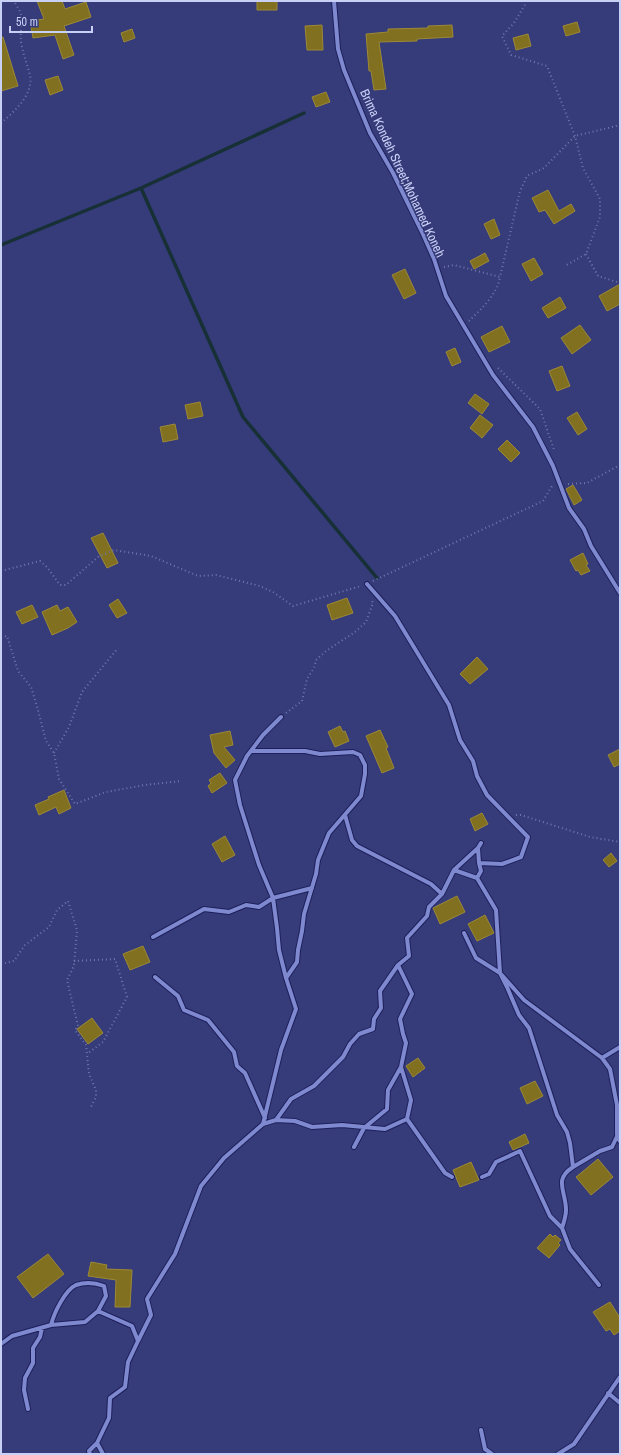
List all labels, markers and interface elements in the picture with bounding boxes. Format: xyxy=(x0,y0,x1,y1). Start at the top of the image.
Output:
scale bar xyxy=(10,8,92,34)
text: 50 m xyxy=(16,14,38,30)
street label: Brima Kondeh Street;Mohamed Koneh xyxy=(356,86,449,260)

